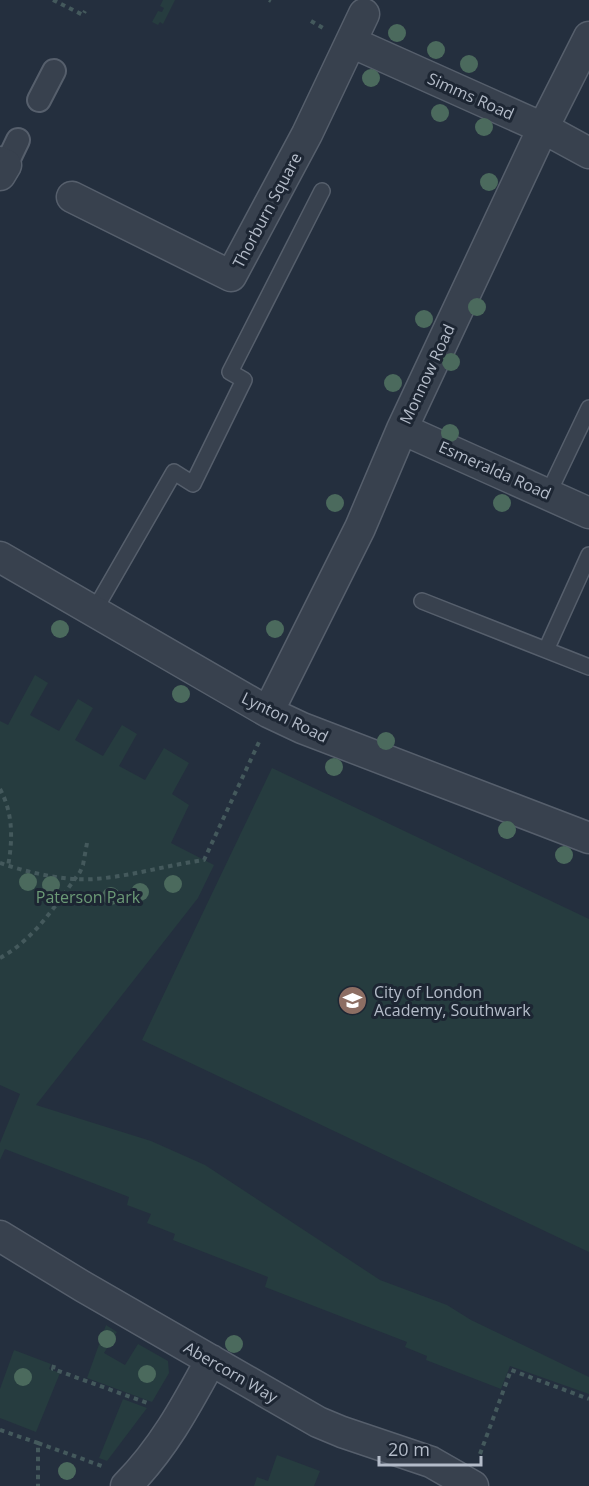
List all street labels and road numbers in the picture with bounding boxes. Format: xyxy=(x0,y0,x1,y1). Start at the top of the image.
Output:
street label: Simms Road xyxy=(424,67,518,125)
street label: Thorburn Square xyxy=(227,148,307,272)
street label: Monnow Road xyxy=(394,320,460,428)
street label: Esmeralda Road xyxy=(435,435,555,505)
street label: Lynton Road xyxy=(238,687,332,747)
street label: Abercorn Way xyxy=(180,1336,283,1408)

